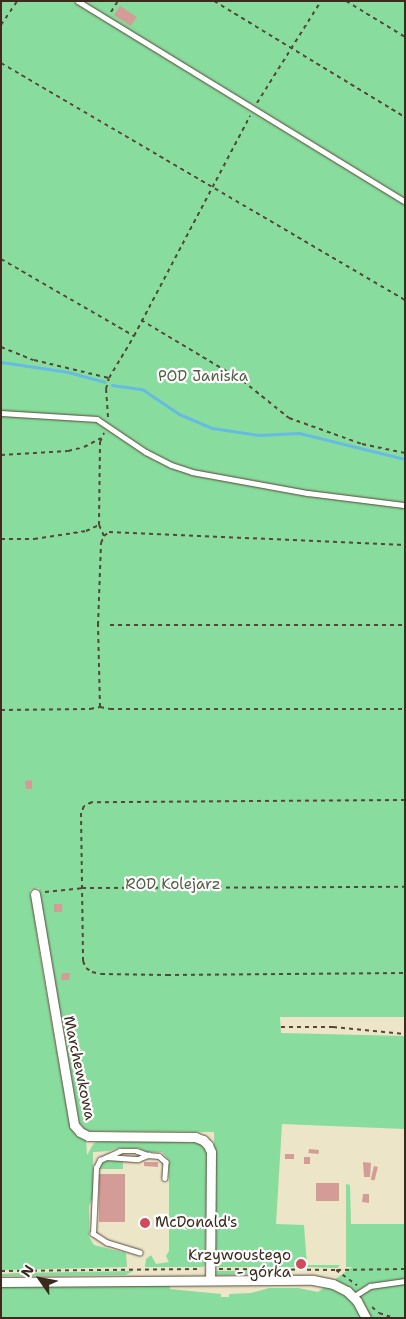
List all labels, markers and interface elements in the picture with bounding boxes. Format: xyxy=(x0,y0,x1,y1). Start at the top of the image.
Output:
park label: POD Janiska xyxy=(158,368,248,386)
park label: ROD Kolejarz xyxy=(125,876,221,894)
street label: Marchewkowa xyxy=(59,1014,99,1122)
place label: McDonald's xyxy=(155,1214,237,1232)
marker: McDonald's xyxy=(139,1217,151,1229)
place label: Krzywoustego - górka xyxy=(188,1246,291,1281)
north arrow xyxy=(15,1254,65,1304)
marker: Krzywoustego - górka xyxy=(295,1258,307,1270)
text: N xyxy=(17,1261,38,1280)

